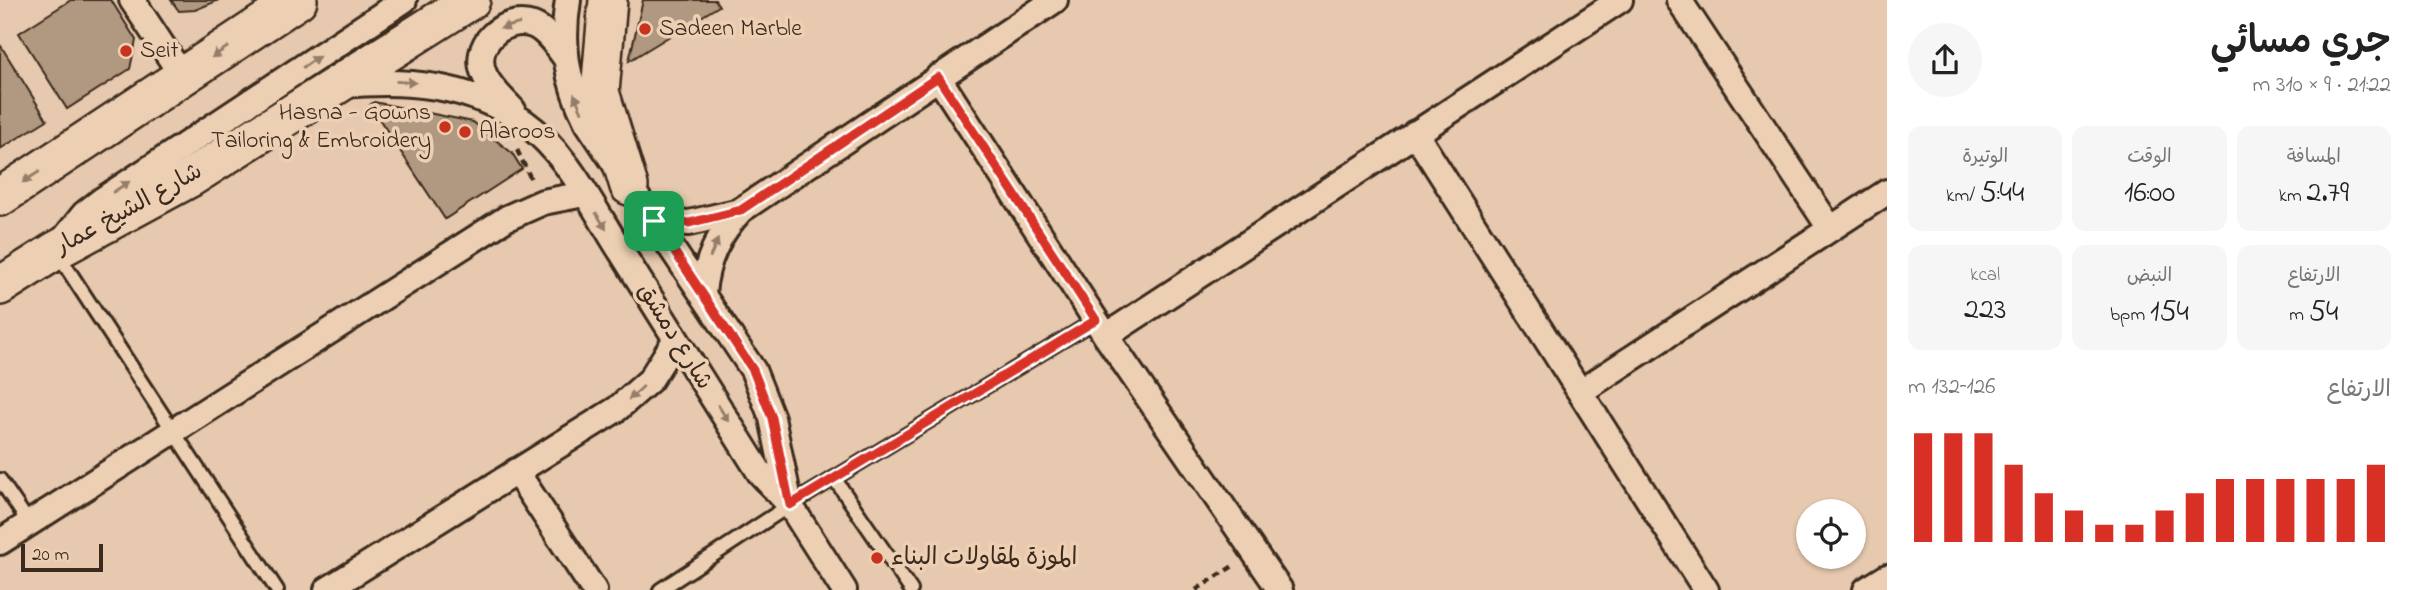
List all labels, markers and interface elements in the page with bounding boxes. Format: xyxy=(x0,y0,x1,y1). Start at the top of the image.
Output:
place label: Sadeen Marble xyxy=(659,12,802,47)
text: جري مسائي xyxy=(2210,15,2391,71)
one-way arrow xyxy=(498,21,520,32)
marker: Sadeen Marble xyxy=(637,21,653,37)
button: share xyxy=(1908,23,1982,97)
place label: Seit xyxy=(140,34,179,69)
marker: Seit xyxy=(118,43,134,59)
one-way arrow xyxy=(211,45,230,58)
one-way arrow xyxy=(301,55,321,68)
text: 21:22 · 9 × 310 m xyxy=(2252,69,2391,102)
one-way arrow xyxy=(395,76,417,87)
one-way arrow xyxy=(572,93,584,113)
place label: Hasna - Gowns Tailoring & Embroidery xyxy=(211,96,431,160)
place label: Alaroos xyxy=(479,115,555,150)
marker: Hasna - Gowns Tailoring & Embroidery xyxy=(437,119,453,135)
marker: Alaroos xyxy=(457,124,473,140)
text: الوتيرة xyxy=(1962,144,2008,171)
text: الوقت xyxy=(2127,144,2172,171)
text: المسافة xyxy=(2287,144,2341,171)
street label: شارع الشيخ عمار xyxy=(48,155,209,266)
one-way arrow xyxy=(22,170,40,184)
text: 5:44 xyxy=(1980,172,2024,216)
text: 16:00 xyxy=(2124,172,2175,216)
text: 2.79 xyxy=(2307,172,2349,216)
one-way arrow xyxy=(112,181,131,194)
text: /km xyxy=(1946,183,1980,210)
text: km xyxy=(2279,183,2307,210)
pin xyxy=(624,191,684,251)
icon: arrive xyxy=(635,202,673,240)
one-way arrow xyxy=(595,211,608,230)
one-way arrow xyxy=(708,238,720,258)
text: kcal xyxy=(1970,262,2000,289)
text: النبض xyxy=(2127,263,2172,290)
text: الارتفاع xyxy=(2287,263,2340,290)
street label: شارع دمشق xyxy=(627,277,721,397)
text: 223 xyxy=(1964,289,2006,333)
text: 154 xyxy=(2150,291,2189,335)
text: 54 xyxy=(2309,291,2338,335)
text: bpm xyxy=(2110,302,2150,329)
text: m xyxy=(2289,302,2309,329)
text: 126–132 m xyxy=(1908,371,1995,404)
text: الارتفاع xyxy=(2327,374,2391,407)
one-way arrow xyxy=(628,385,645,401)
one-way arrow xyxy=(716,404,729,423)
map controls xyxy=(1796,499,1866,569)
button: locate xyxy=(1796,499,1866,569)
scale bar xyxy=(21,541,103,573)
place label: الموزة لمقاولات البناء xyxy=(891,541,1077,576)
text: 20 m xyxy=(32,542,69,569)
marker: الموزة لمقاولات البناء xyxy=(869,550,885,566)

